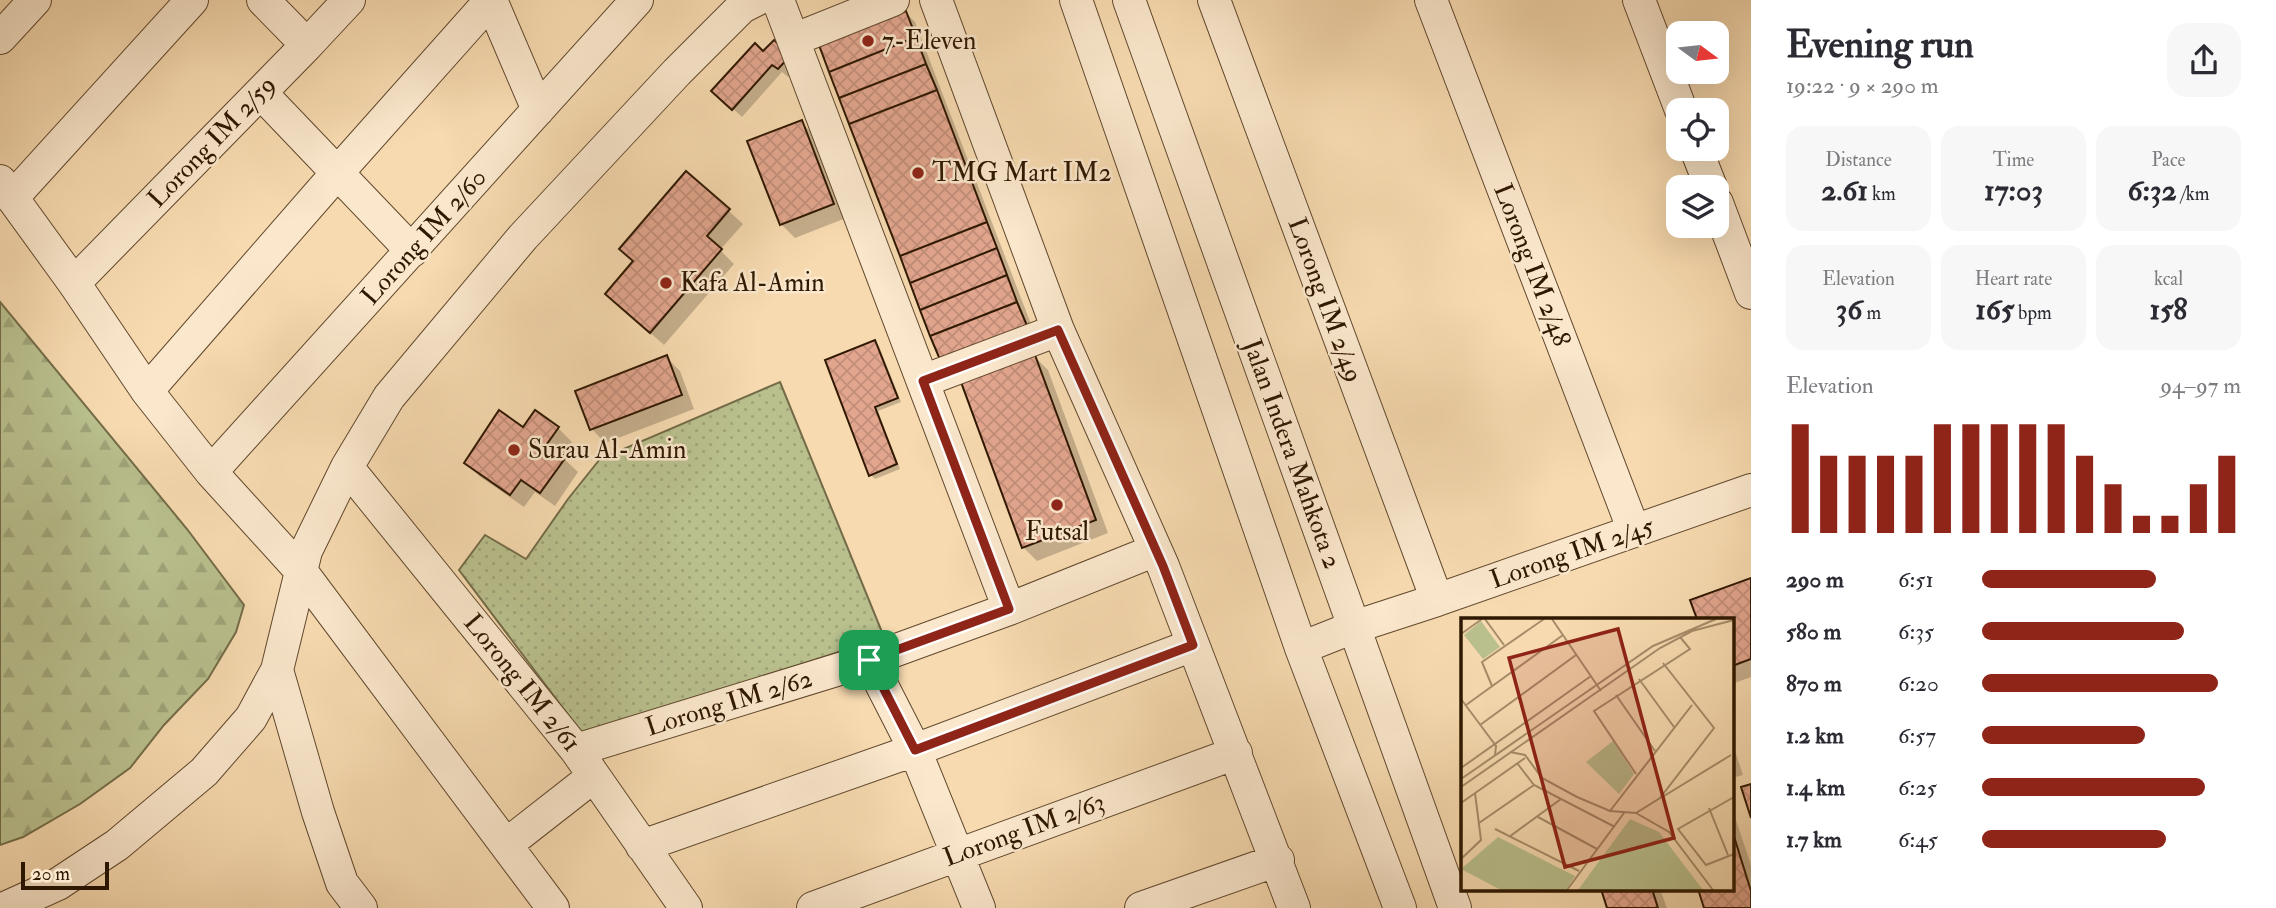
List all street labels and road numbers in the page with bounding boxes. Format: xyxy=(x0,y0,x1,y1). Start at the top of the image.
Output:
street label: Lorong IM 2/59 xyxy=(141,69,283,215)
street label: Lorong IM 2/60 xyxy=(354,162,494,312)
street label: Lorong IM 2/48 xyxy=(1486,179,1578,351)
street label: Lorong IM 2/49 xyxy=(1280,213,1370,387)
street label: Jalan Indera Mahkota 2 xyxy=(1235,334,1348,573)
street label: Lorong IM 2/45 xyxy=(1486,510,1659,596)
street label: Lorong IM 2/61 xyxy=(457,607,587,759)
street label: Lorong IM 2/62 xyxy=(642,662,816,744)
street label: Lorong IM 2/63 xyxy=(939,786,1109,874)

